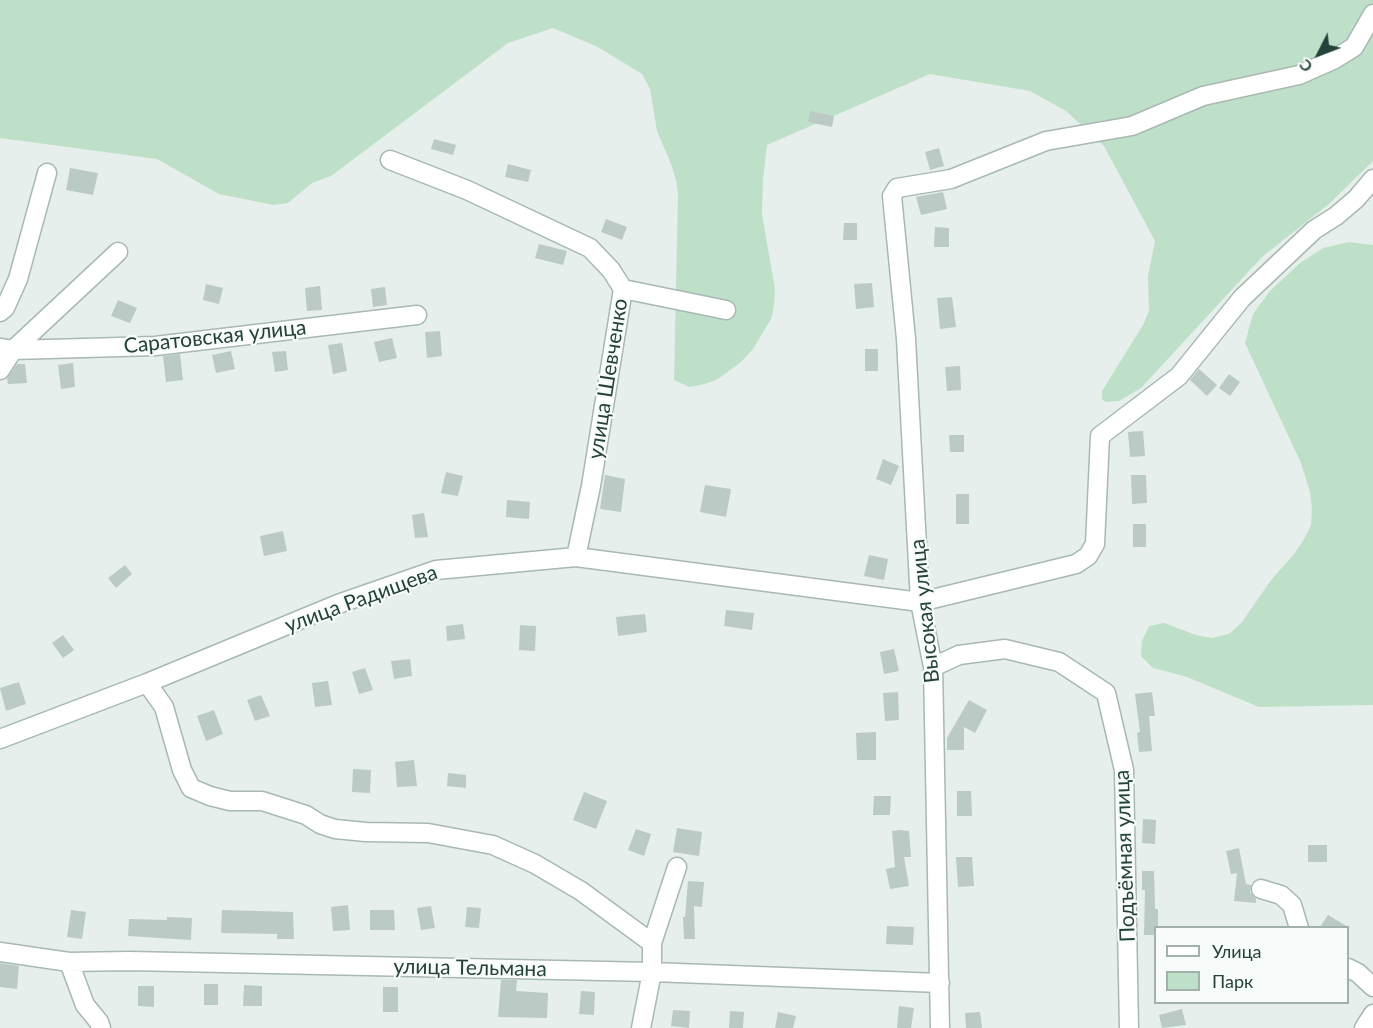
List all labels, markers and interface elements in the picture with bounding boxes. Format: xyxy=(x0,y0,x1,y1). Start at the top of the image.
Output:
north arrow xyxy=(1289,24,1349,84)
text: С xyxy=(1295,56,1316,77)
street label: улица Шевченко xyxy=(583,297,633,461)
street label: Саратовская улица xyxy=(123,315,307,359)
street label: Высокая улица xyxy=(905,538,945,684)
street label: улица Радищева xyxy=(281,560,441,638)
street label: Подъёмная улица xyxy=(1109,769,1141,943)
legend xyxy=(1154,926,1349,1004)
text: Улица xyxy=(1212,940,1262,962)
street label: улица Тельмана xyxy=(393,954,547,982)
text: Парк xyxy=(1212,970,1253,992)

